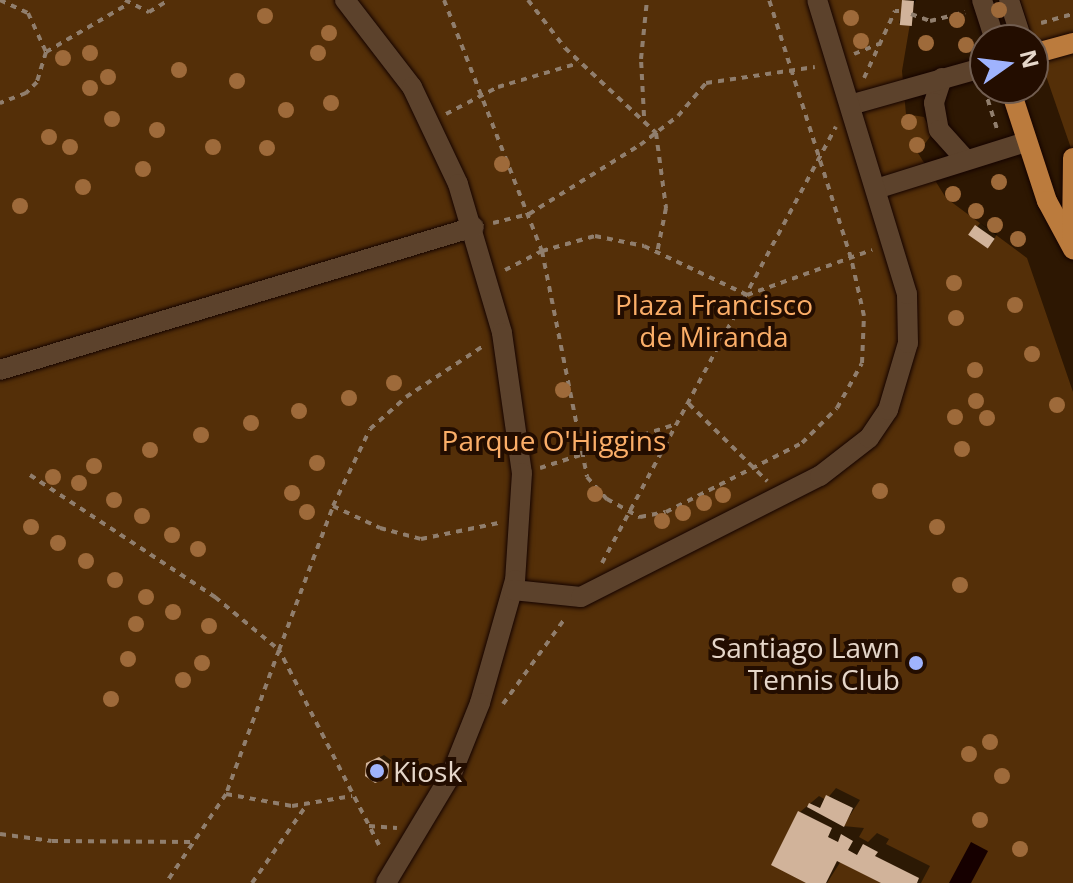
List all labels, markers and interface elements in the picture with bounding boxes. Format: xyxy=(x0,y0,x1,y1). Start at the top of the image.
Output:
north arrow xyxy=(969,24,1049,104)
text: N xyxy=(1014,46,1047,71)
park label: Plaza Francisco de Miranda xyxy=(615,287,813,353)
park label: Parque O'Higgins xyxy=(442,423,666,457)
place label: Santiago Lawn Tennis Club xyxy=(711,630,900,696)
marker: Santiago Lawn Tennis Club xyxy=(907,654,925,672)
place label: Kiosk xyxy=(393,754,462,788)
marker: Kiosk xyxy=(368,762,386,780)

